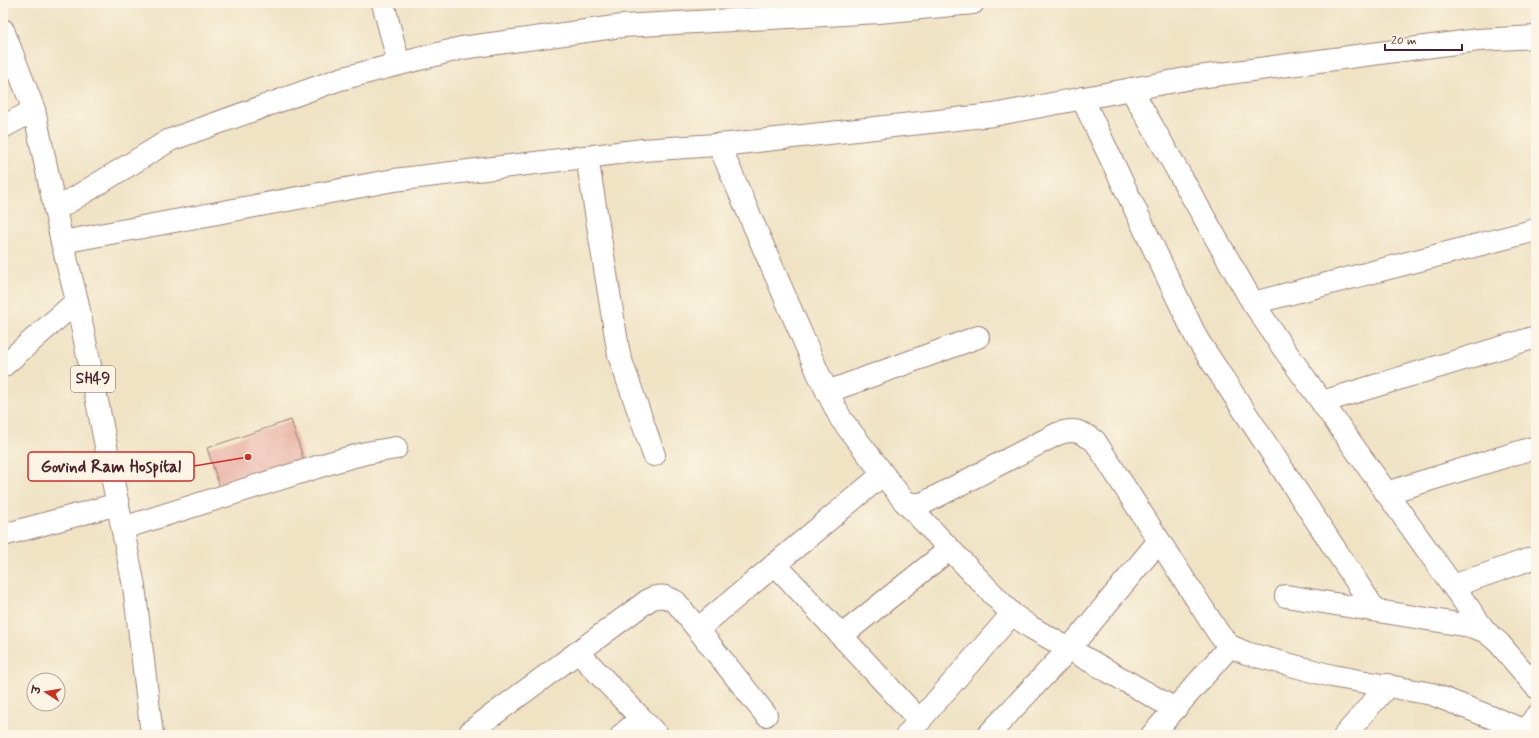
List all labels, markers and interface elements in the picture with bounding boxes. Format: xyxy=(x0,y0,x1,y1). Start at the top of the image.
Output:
scale bar xyxy=(1385,26,1462,52)
text: 20 m xyxy=(1391,33,1417,49)
road number: SH49 xyxy=(71,366,115,392)
callout: Govind Ram Hospital xyxy=(28,452,194,481)
text: Govind Ram Hospital xyxy=(41,456,182,478)
north arrow xyxy=(26,672,66,712)
text: उ xyxy=(29,683,45,696)

